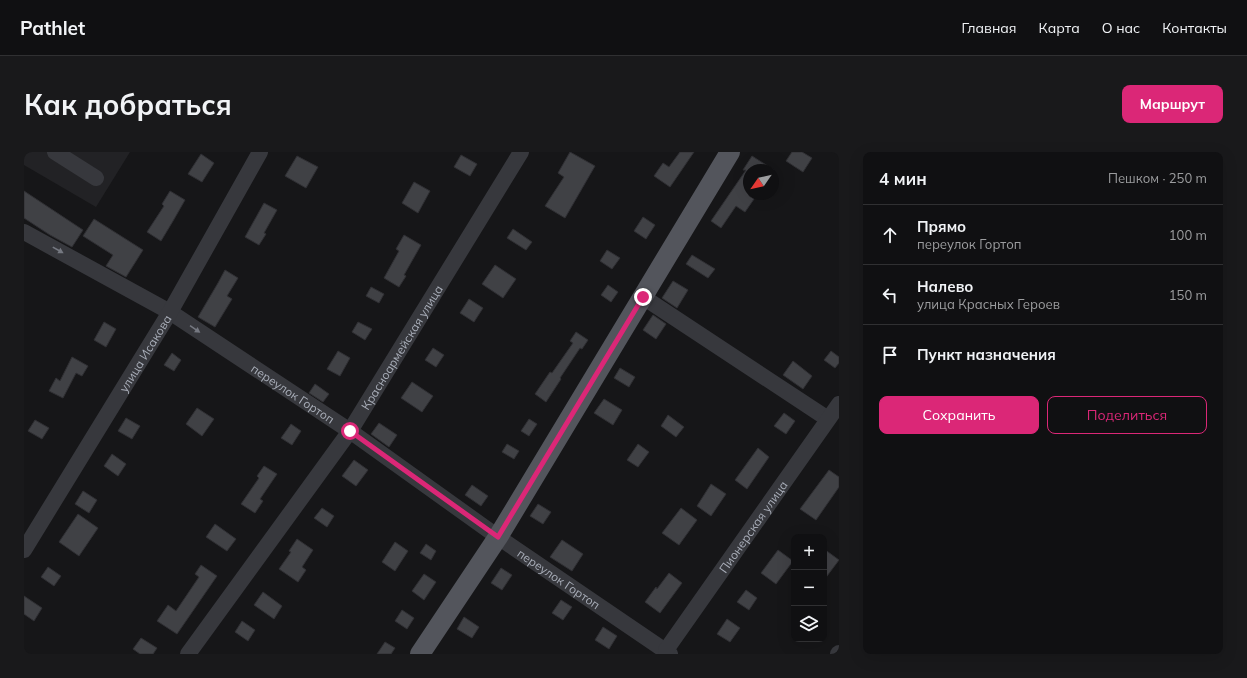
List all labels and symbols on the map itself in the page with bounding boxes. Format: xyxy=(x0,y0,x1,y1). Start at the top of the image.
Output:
north arrow xyxy=(743,164,779,200)
one-way arrow xyxy=(52,247,64,254)
street label: Красноармейская улица xyxy=(357,282,445,412)
route end xyxy=(634,288,652,306)
street label: улица Исакова xyxy=(115,312,174,395)
one-way arrow xyxy=(190,325,201,332)
street label: переулок Гортоп xyxy=(249,360,337,426)
route start xyxy=(341,422,359,440)
street label: Пионерская улица xyxy=(715,478,790,575)
street label: переулок Гортоп xyxy=(515,545,603,612)

